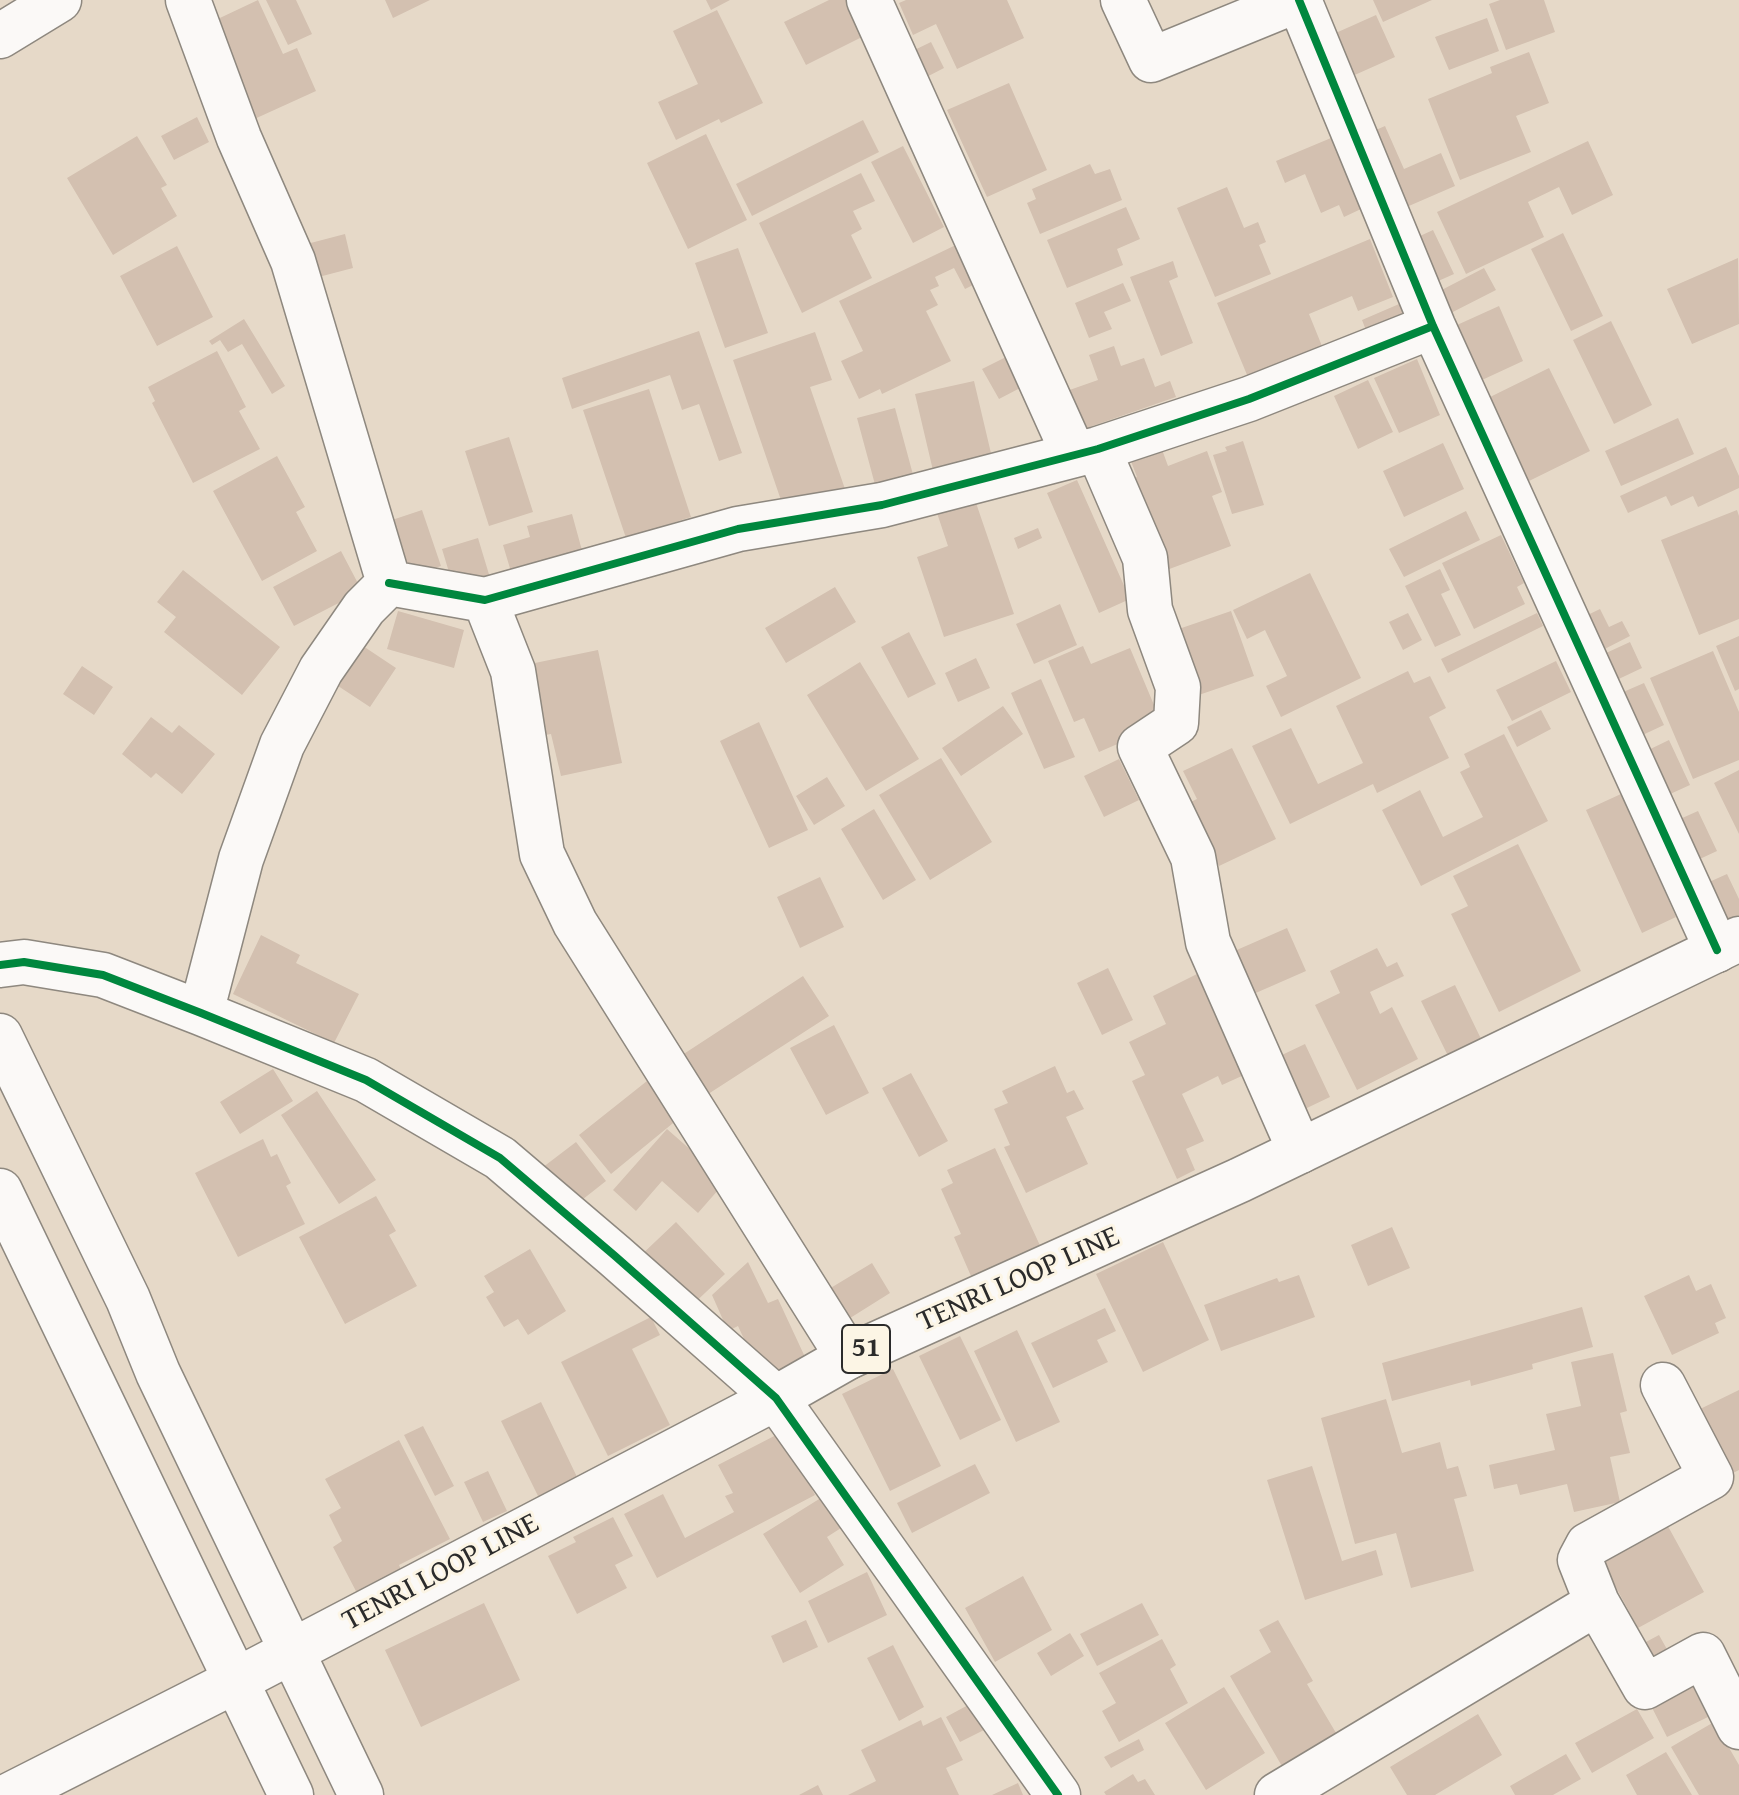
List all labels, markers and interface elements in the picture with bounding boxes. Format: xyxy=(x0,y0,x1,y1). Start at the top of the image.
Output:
street label: TENRI LOOP LINE xyxy=(912,1219,1126,1341)
road number: 51 xyxy=(842,1325,890,1373)
street label: TENRI LOOP LINE xyxy=(337,1506,545,1640)

